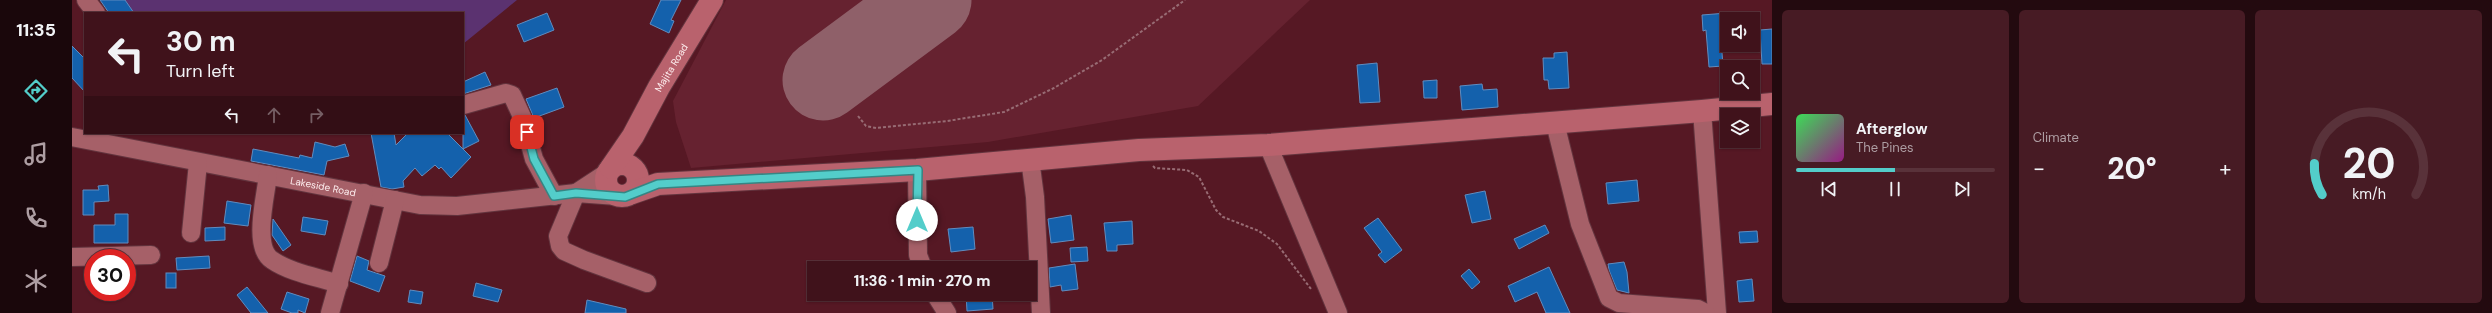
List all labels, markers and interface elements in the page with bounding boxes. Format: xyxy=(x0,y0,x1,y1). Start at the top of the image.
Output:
map controls xyxy=(1720,12,1760,148)
button: sound xyxy=(1720,12,1760,52)
text: 11:35 xyxy=(16,18,56,42)
text: 30 m xyxy=(166,23,236,60)
icon: left xyxy=(100,28,152,80)
street label: Majita Road xyxy=(652,41,691,94)
text: Turn left xyxy=(166,59,235,83)
button: search xyxy=(1720,60,1760,100)
icon: directions xyxy=(22,77,50,105)
icon: left xyxy=(221,104,243,126)
icon: ahead xyxy=(263,104,285,126)
icon: right xyxy=(305,104,327,126)
button: layers xyxy=(1720,108,1760,148)
pin xyxy=(510,115,544,149)
text: Afterglow xyxy=(1856,119,1928,139)
icon: arrive xyxy=(516,121,538,143)
text: Climate xyxy=(2033,129,2079,146)
text: 20 xyxy=(2342,136,2395,190)
text: The Pines xyxy=(1856,139,1914,156)
icon: music xyxy=(22,140,50,168)
text: 20° xyxy=(2107,149,2157,188)
text: − xyxy=(2033,154,2045,183)
text: + xyxy=(2219,154,2231,183)
street label: Lakeside Road xyxy=(289,174,357,199)
icon: previous xyxy=(1818,178,1840,200)
icon: pause xyxy=(1884,178,1906,200)
icon: next xyxy=(1951,178,1973,200)
text: km/h xyxy=(2352,184,2386,202)
position arrow xyxy=(896,199,938,241)
icon: phone xyxy=(22,204,50,232)
speed limit sign: 30 xyxy=(84,249,136,301)
icon: climate xyxy=(22,267,50,295)
text: 11:36 · 1 min · 270 m xyxy=(854,271,990,291)

